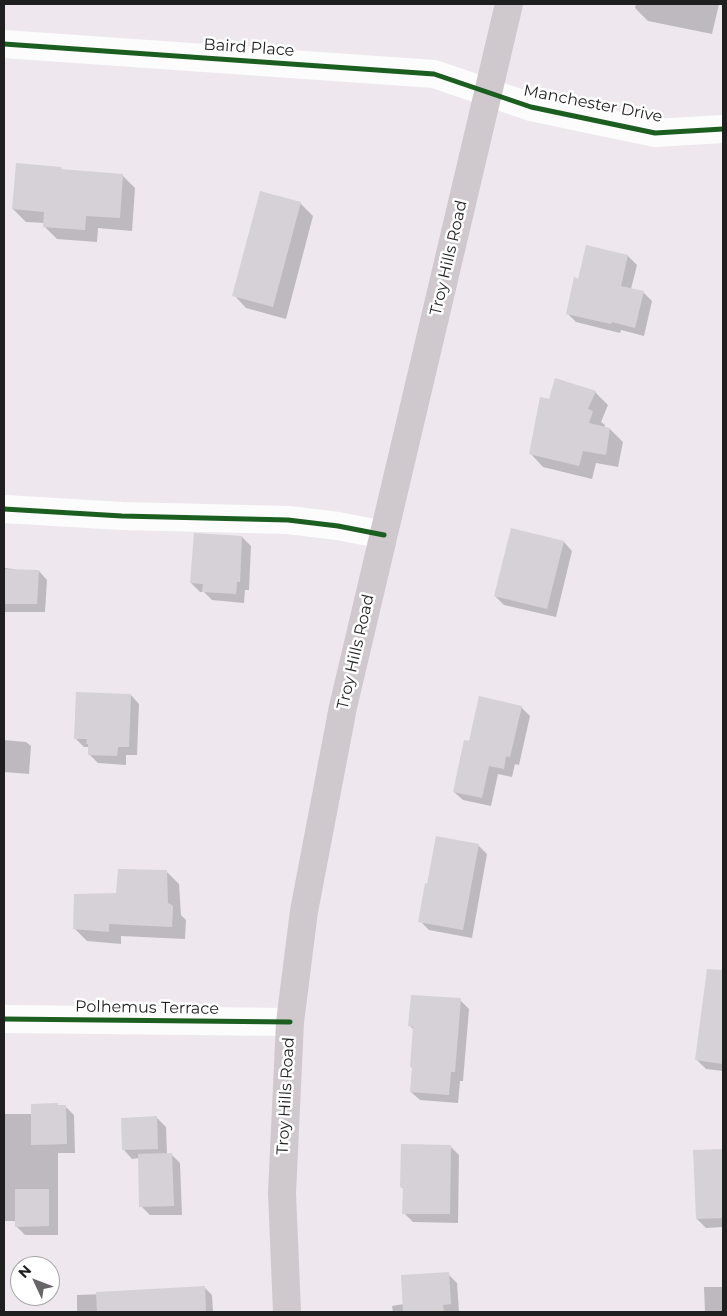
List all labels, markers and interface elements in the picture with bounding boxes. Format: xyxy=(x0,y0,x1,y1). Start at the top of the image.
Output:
street label: Baird Place xyxy=(203,35,295,61)
street label: Manchester Drive xyxy=(522,81,664,127)
street label: Troy Hills Road xyxy=(426,199,472,317)
street label: Troy Hills Road xyxy=(333,593,379,711)
street label: Polhemus Terrace xyxy=(75,997,219,1019)
street label: Troy Hills Road xyxy=(273,1037,299,1155)
north arrow xyxy=(10,1256,60,1306)
text: N xyxy=(14,1261,35,1282)

